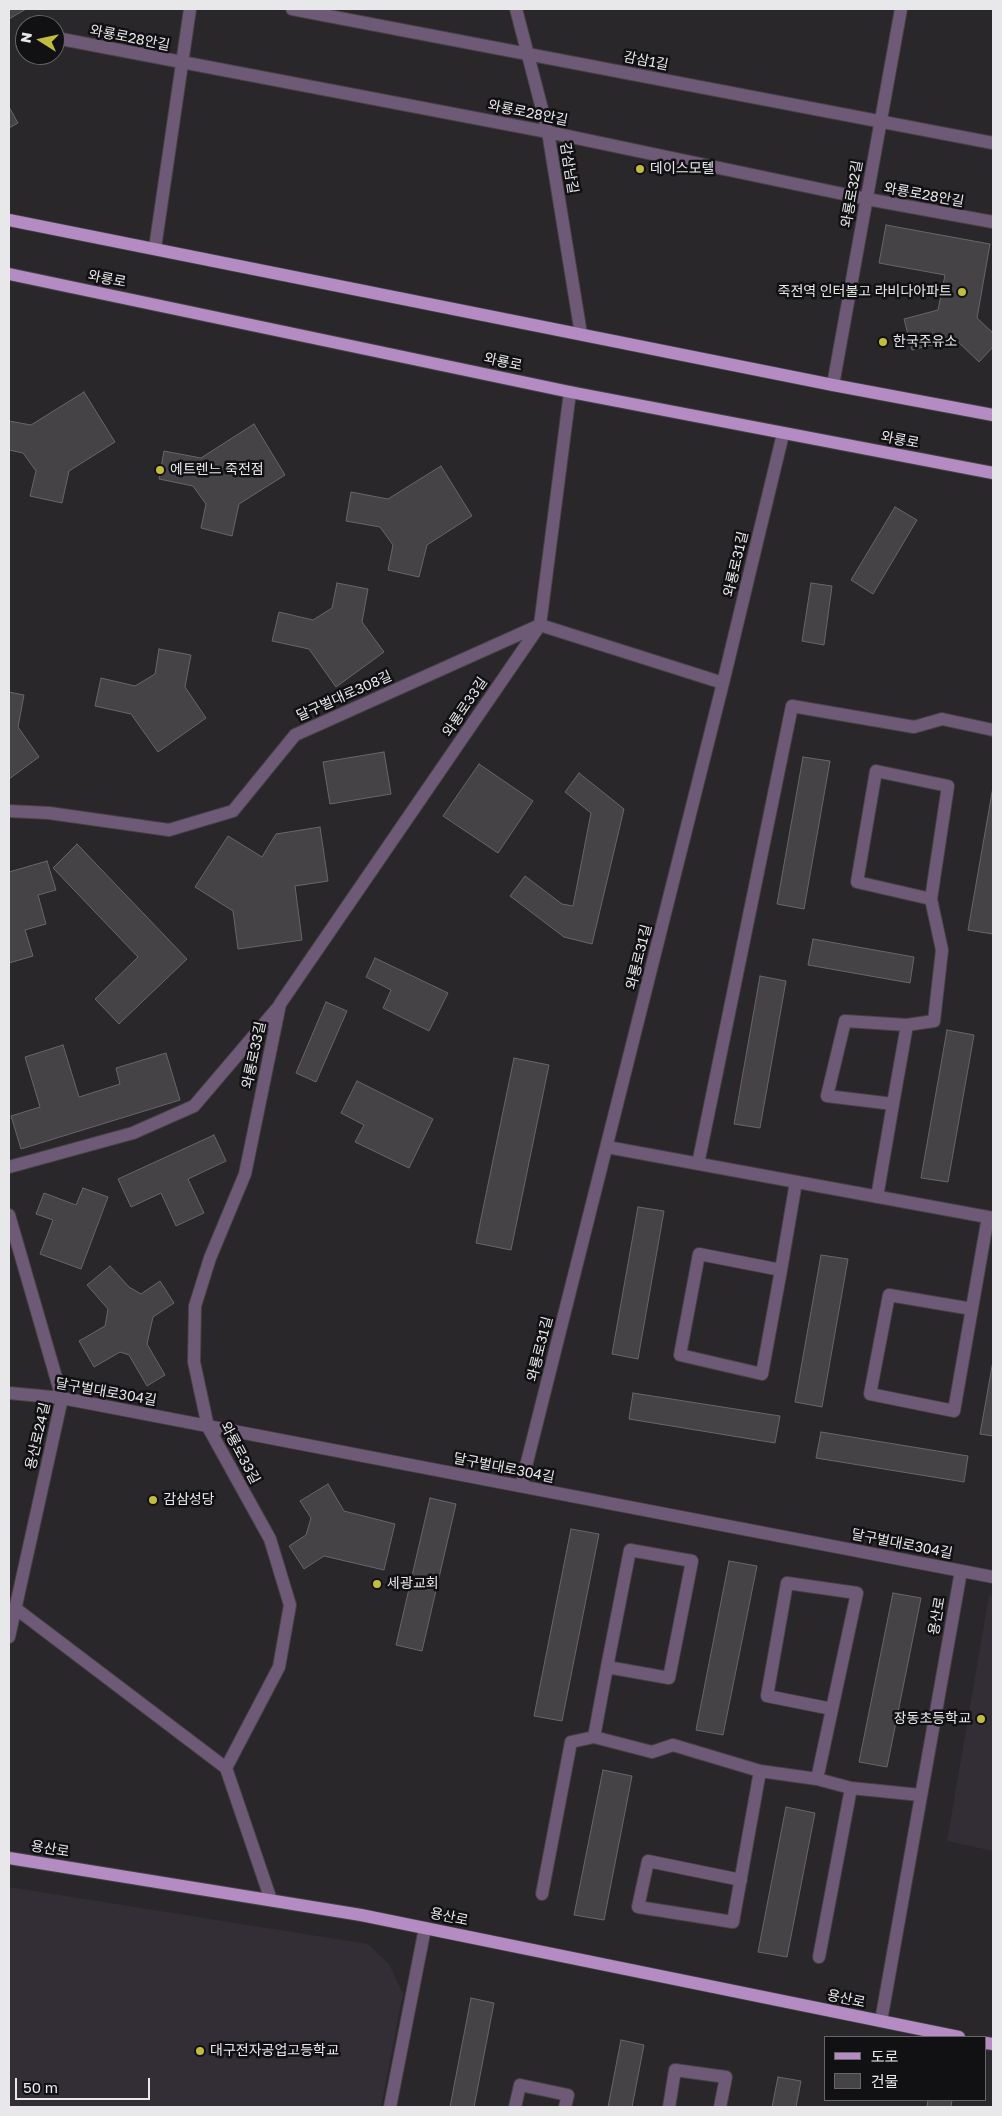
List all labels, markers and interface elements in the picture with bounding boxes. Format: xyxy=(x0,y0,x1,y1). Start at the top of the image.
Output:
north arrow xyxy=(15,15,65,65)
street label: 와룡로28안길 xyxy=(89,22,171,54)
text: N xyxy=(16,31,35,44)
street label: 감삼1길 xyxy=(622,48,670,74)
street label: 와룡로28안길 xyxy=(487,97,569,129)
street label: 감삼남길 xyxy=(557,141,581,195)
street label: 와룡로32길 xyxy=(838,159,866,229)
place label: 데이스모텔 xyxy=(650,161,714,177)
marker: 데이스모텔 xyxy=(634,163,646,175)
street label: 와룡로28안길 xyxy=(883,180,965,210)
street label: 와룡로 xyxy=(86,267,128,291)
place label: 죽전역 인터불고 라비다아파트 xyxy=(778,284,952,300)
marker: 죽전역 인터불고 라비다아파트 xyxy=(956,286,968,298)
place label: 한국주유소 xyxy=(893,334,957,350)
marker: 한국주유소 xyxy=(877,336,889,348)
street label: 와룡로 xyxy=(482,350,524,374)
street label: 와룡로 xyxy=(879,428,921,452)
place label: 에트렌느 죽전점 xyxy=(170,462,264,478)
marker: 에트렌느 죽전점 xyxy=(154,464,166,476)
street label: 와룡로31길 xyxy=(720,530,752,598)
street label: 달구벌대로308길 xyxy=(294,667,394,725)
street label: 와룡로33길 xyxy=(439,674,491,740)
street label: 와룡로31길 xyxy=(623,923,655,991)
street label: 와룡로33길 xyxy=(239,1020,269,1090)
street label: 와룡로31길 xyxy=(524,1315,556,1383)
street label: 달구벌대로304길 xyxy=(54,1375,158,1409)
street label: 용산로24길 xyxy=(22,1401,54,1471)
street label: 와룡로33길 xyxy=(217,1419,263,1487)
street label: 달구벌대로304길 xyxy=(452,1450,556,1486)
place label: 감삼성당 xyxy=(163,1492,215,1508)
marker: 감삼성당 xyxy=(147,1494,159,1506)
street label: 달구벌대로304길 xyxy=(850,1526,954,1562)
place label: 세광교회 xyxy=(387,1576,439,1592)
marker: 세광교회 xyxy=(371,1578,383,1590)
street label: 용산로 xyxy=(925,1596,949,1636)
place label: 장동초등학교 xyxy=(894,1711,971,1727)
marker: 장동초등학교 xyxy=(975,1713,987,1725)
street label: 용산로 xyxy=(30,1838,70,1860)
street label: 용산로 xyxy=(428,1905,470,1929)
street label: 용산로 xyxy=(825,1987,867,2011)
legend xyxy=(824,2036,987,2101)
place label: 대구전자공업고등학교 xyxy=(210,2043,339,2059)
marker: 대구전자공업고등학교 xyxy=(194,2045,206,2057)
text: 도로 xyxy=(871,2047,899,2065)
scale bar xyxy=(18,2068,152,2100)
text: 건물 xyxy=(871,2072,899,2090)
text: 50 m xyxy=(23,2078,58,2096)

